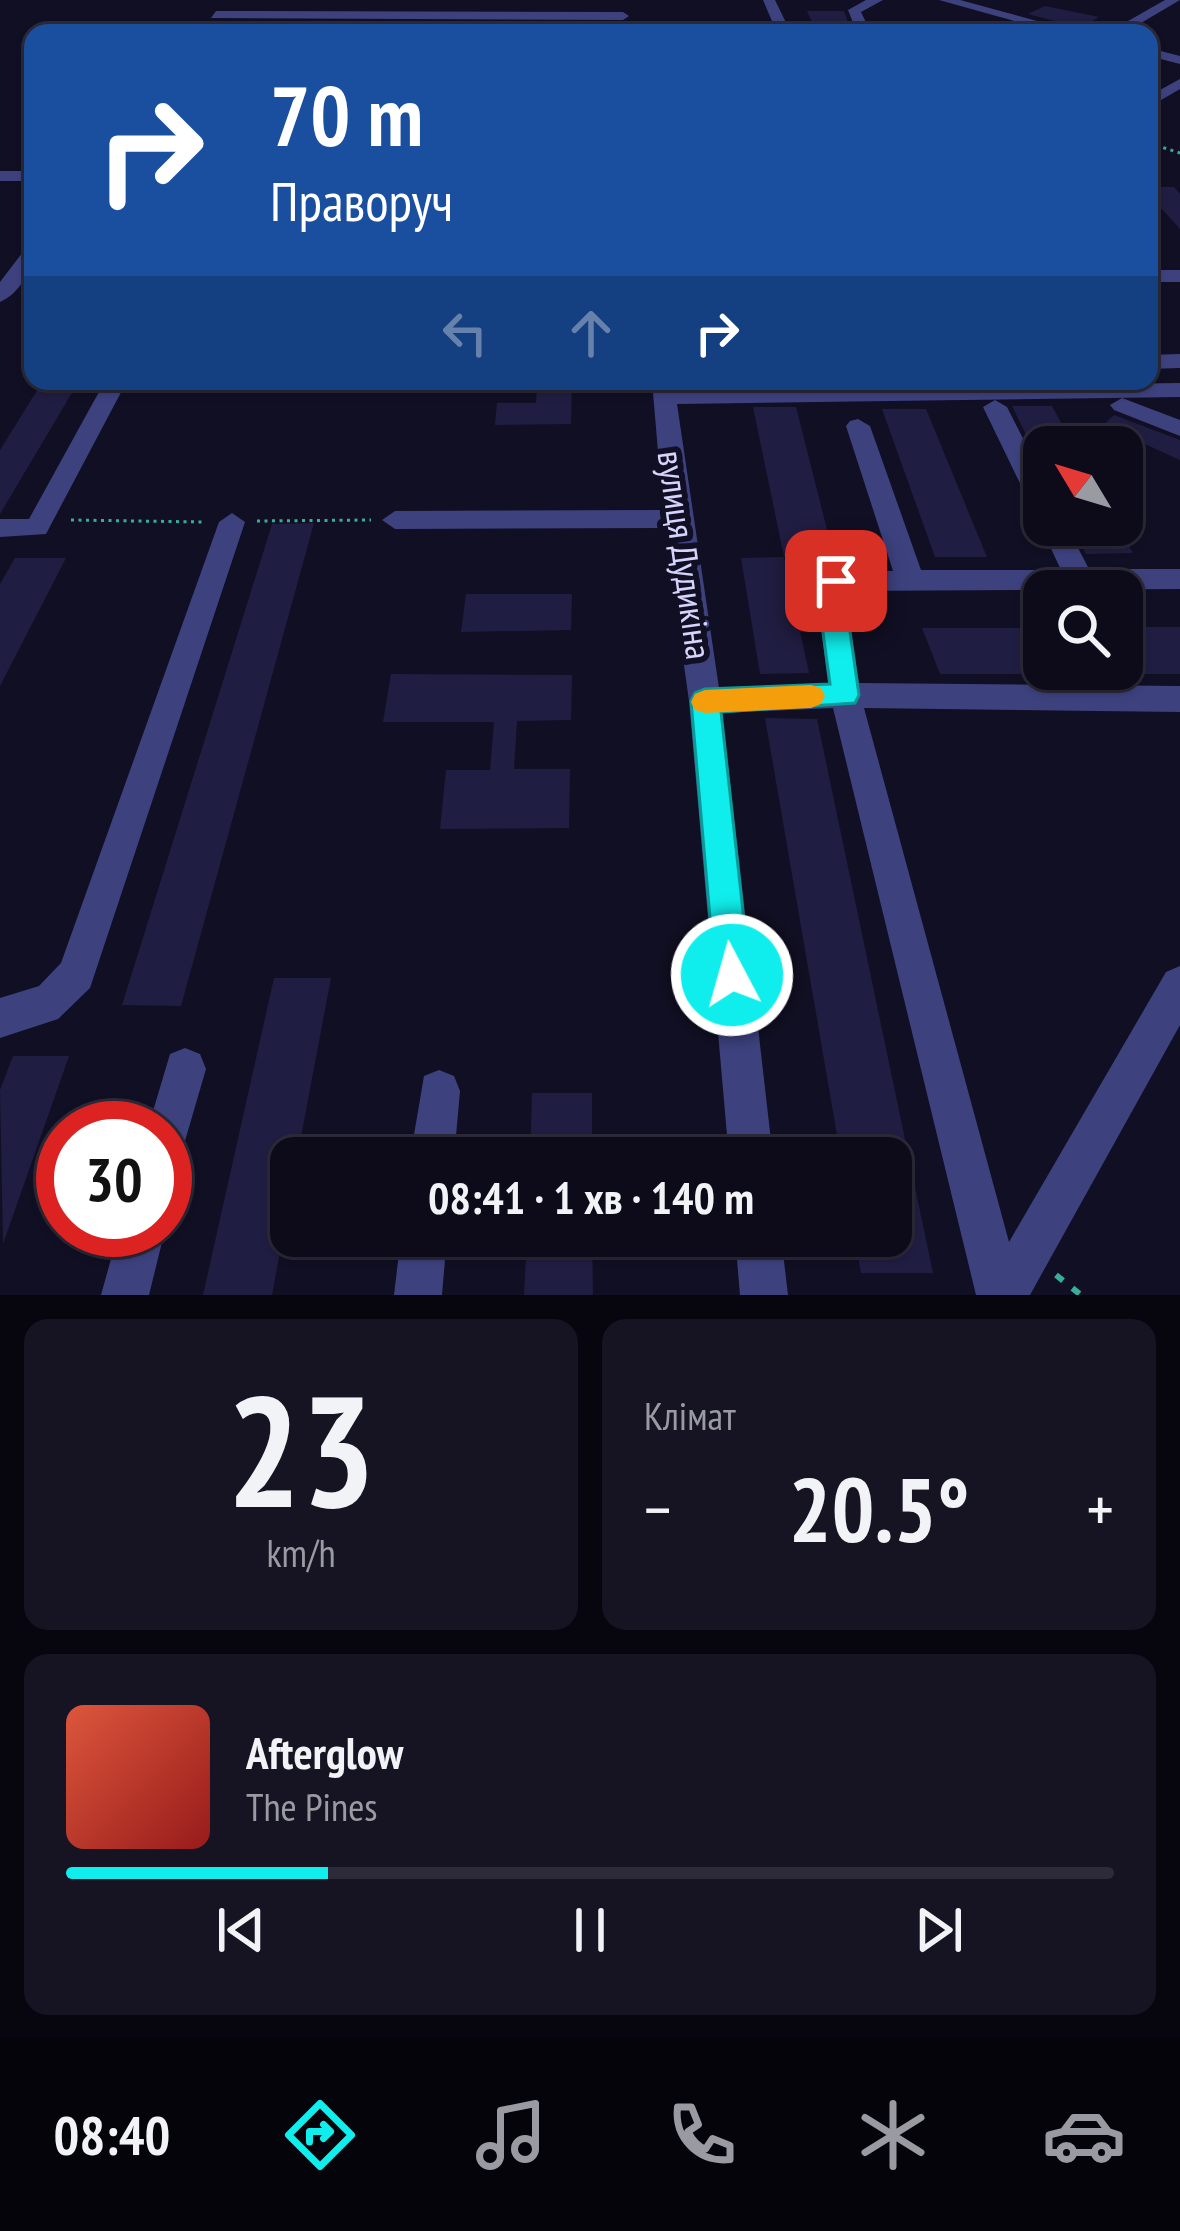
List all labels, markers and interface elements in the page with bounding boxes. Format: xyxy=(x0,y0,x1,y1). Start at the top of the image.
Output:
text: 70 m xyxy=(270,60,423,169)
icon: right xyxy=(72,72,228,228)
text: Праворуч xyxy=(270,166,453,236)
icon: left xyxy=(432,300,498,366)
icon: ahead xyxy=(558,300,624,366)
icon: right xyxy=(684,300,750,366)
north arrow xyxy=(1023,426,1143,546)
map controls xyxy=(1023,426,1143,690)
street label: вулиця Дудикіна xyxy=(648,448,723,662)
pin xyxy=(785,530,887,632)
icon: arrive xyxy=(803,548,869,614)
button: search xyxy=(1023,570,1143,690)
position arrow xyxy=(669,912,795,1038)
speed limit sign: 30 xyxy=(36,1101,192,1257)
text: 08:41 · 1 хв · 140 m xyxy=(428,1168,754,1226)
text: 23 xyxy=(226,1348,376,1550)
text: Клімат xyxy=(644,1390,736,1441)
text: 20.5° xyxy=(789,1450,969,1567)
text: − xyxy=(644,1466,671,1551)
text: + xyxy=(1087,1466,1114,1551)
text: km/h xyxy=(266,1527,336,1578)
text: Afterglow xyxy=(246,1723,403,1781)
text: The Pines xyxy=(246,1781,377,1832)
icon: previous xyxy=(208,1897,274,1963)
icon: pause xyxy=(557,1897,623,1963)
icon: next xyxy=(906,1897,972,1963)
icon: directions xyxy=(278,2093,362,2177)
icon: music xyxy=(469,2093,553,2177)
icon: phone xyxy=(660,2093,744,2177)
icon: climate xyxy=(851,2093,935,2177)
icon: car xyxy=(1042,2093,1126,2177)
text: 08:40 xyxy=(54,2100,170,2170)

